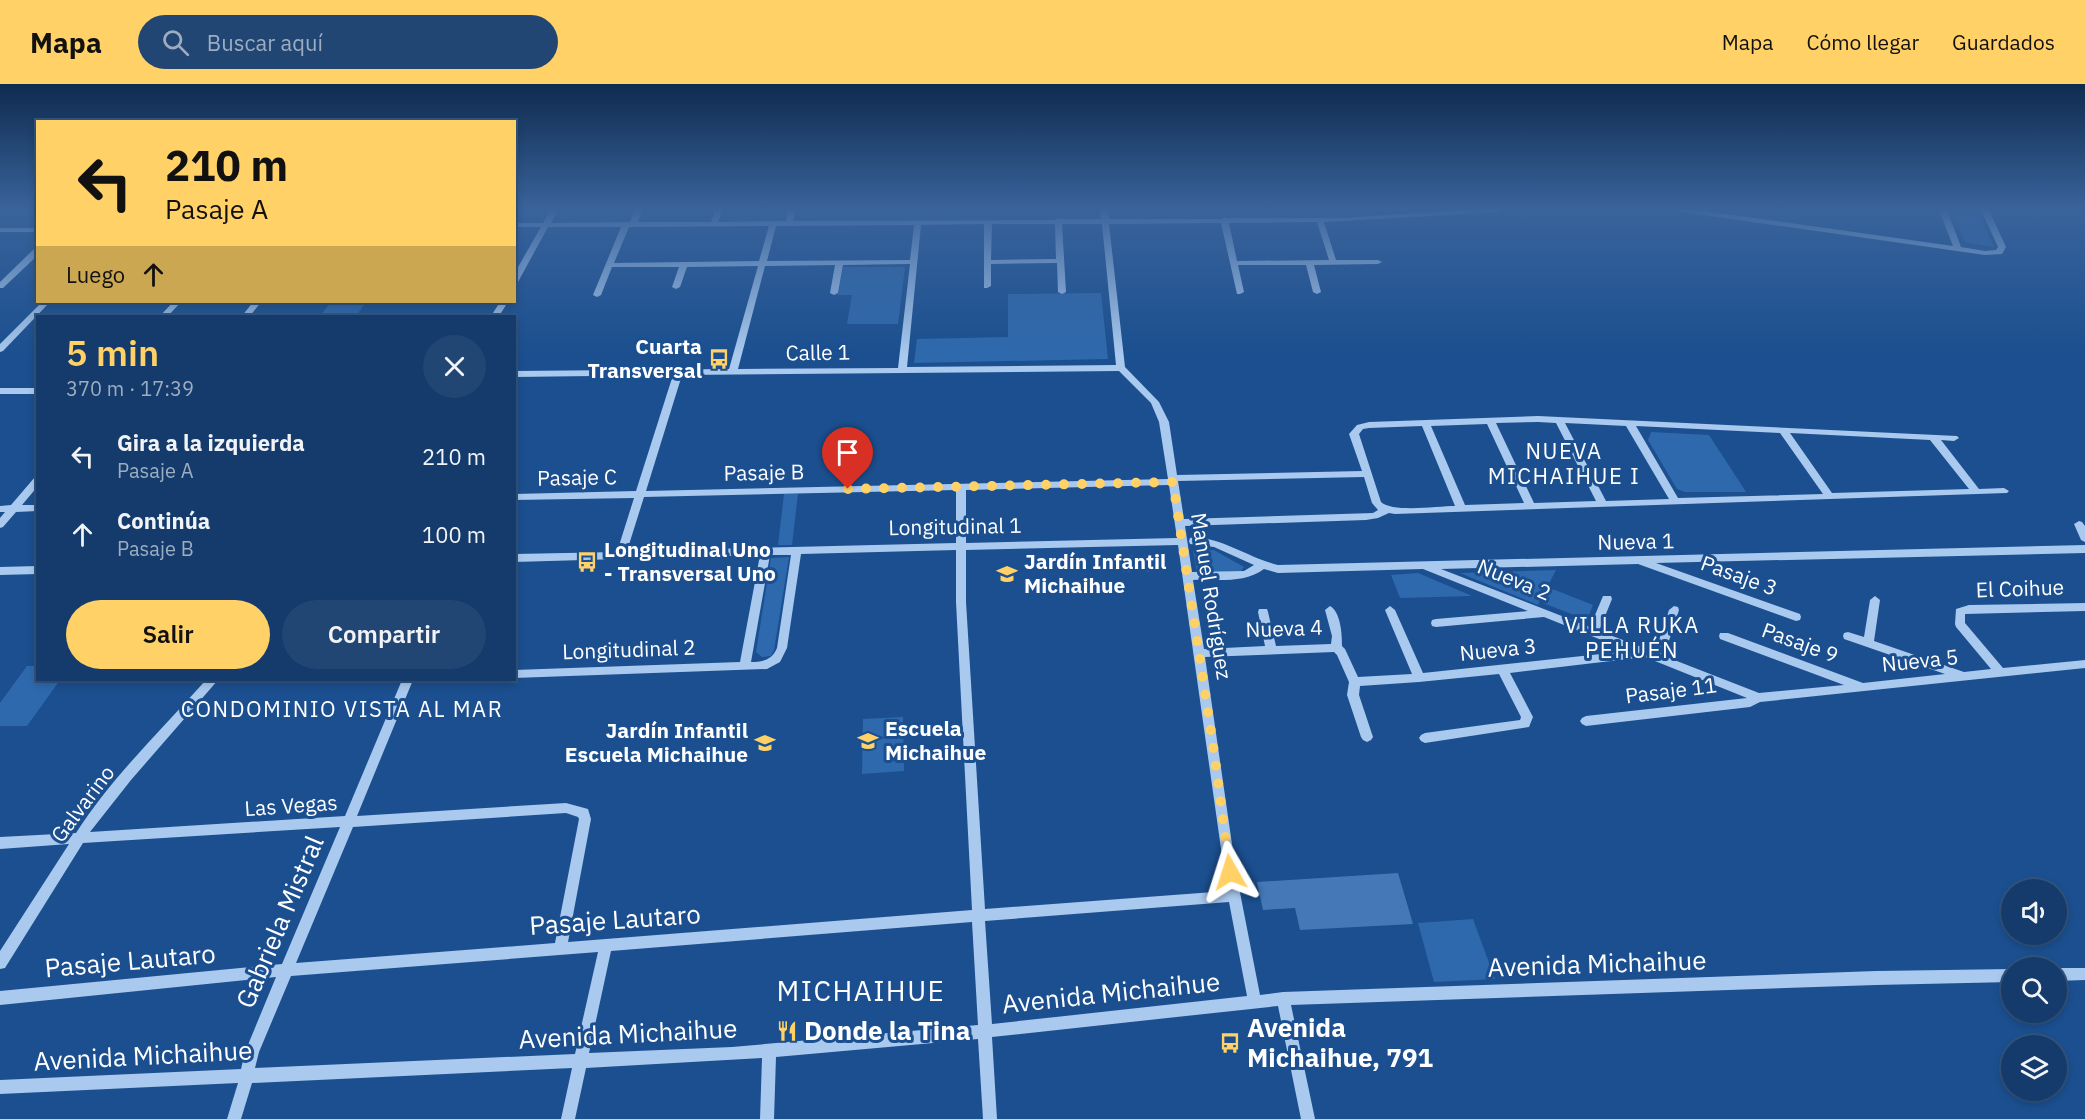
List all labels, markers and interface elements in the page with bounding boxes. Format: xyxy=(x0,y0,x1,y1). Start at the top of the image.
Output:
search box xyxy=(138,15,558,69)
text: Mapa xyxy=(30,24,102,61)
icon: search xyxy=(159,26,192,59)
text: Buscar aquí xyxy=(207,28,323,57)
text: Mapa xyxy=(1722,28,1773,56)
text: Cómo llegar xyxy=(1806,28,1919,56)
text: Guardados xyxy=(1952,28,2055,56)
text: 210 m xyxy=(165,138,288,193)
icon: left xyxy=(66,144,144,222)
text: Pasaje A xyxy=(165,191,268,226)
icon: ahead xyxy=(137,258,170,291)
text: Luego xyxy=(66,260,125,289)
text: 5 min xyxy=(66,329,159,376)
place label: Cuarta Transversal xyxy=(587,332,702,384)
button: close xyxy=(423,335,486,398)
street label: Calle 1 xyxy=(785,337,851,367)
bus stop icon: Cuarta Transversal xyxy=(707,347,731,371)
text: 370 m · 17:39 xyxy=(66,375,194,402)
pin xyxy=(822,427,873,489)
text: Gira a la izquierda xyxy=(117,428,305,457)
icon: arrive xyxy=(831,436,864,469)
district label: NUEVA MICHAIHUE I xyxy=(1488,436,1640,490)
icon: left xyxy=(66,440,99,473)
text: 210 m xyxy=(422,442,486,471)
text: Pasaje A xyxy=(117,457,194,484)
street label: Pasaje B xyxy=(723,457,805,487)
street label: Pasaje C xyxy=(537,462,617,492)
text: Continúa xyxy=(117,506,210,535)
street label: Manuel Rodríguez xyxy=(1185,510,1239,681)
street label: Longitudinal 1 xyxy=(888,511,1022,541)
icon: ahead xyxy=(66,518,99,551)
text: 100 m xyxy=(422,520,486,549)
street label: Nueva 1 xyxy=(1597,526,1675,556)
text: Pasaje B xyxy=(117,535,194,562)
place label: Longitudinal Uno - Transversal Uno xyxy=(604,535,776,587)
place label: Jardín Infantil Michaihue xyxy=(1024,547,1166,599)
street label: Pasaje 3 xyxy=(1697,548,1781,602)
bus stop icon: Longitudinal Uno - Transversal Uno xyxy=(575,550,599,574)
street label: Nueva 2 xyxy=(1473,552,1555,606)
school or university icon: Jardín Infantil Michaihue xyxy=(995,562,1019,586)
street label: El Coihue xyxy=(1975,572,2065,604)
button: Salir xyxy=(66,600,270,669)
button: Compartir xyxy=(282,600,486,669)
district label: VILLA RUKA PEHUÉN xyxy=(1564,610,1700,664)
street label: Nueva 4 xyxy=(1245,613,1323,643)
street label: Pasaje 9 xyxy=(1758,615,1842,669)
street label: Nueva 3 xyxy=(1458,631,1538,667)
street label: Longitudinal 2 xyxy=(562,633,696,665)
street label: Nueva 5 xyxy=(1880,642,1960,678)
street label: Pasaje 11 xyxy=(1623,670,1718,710)
district label: CONDOMINIO VISTA AL MAR xyxy=(181,694,503,723)
place label: Escuela Michaihue xyxy=(885,714,987,766)
place label: Jardín Infantil Escuela Michaihue xyxy=(565,716,748,768)
school or university icon: Escuela Michaihue xyxy=(856,729,880,753)
school or university icon: Jardín Infantil Escuela Michaihue xyxy=(753,731,777,755)
street label: Galvarino xyxy=(44,759,120,847)
street label: Las Vegas xyxy=(244,788,338,822)
street label: Gabriela Mistral xyxy=(227,830,331,1013)
position arrow xyxy=(1198,840,1262,904)
map controls xyxy=(2001,879,2067,1101)
button: sound xyxy=(2001,879,2067,945)
street label: Pasaje Lautaro xyxy=(528,896,702,942)
street label: Pasaje Lautaro xyxy=(43,936,217,984)
street label: Avenida Michaihue xyxy=(1487,942,1707,984)
button: search xyxy=(2001,957,2067,1023)
street label: Avenida Michaihue xyxy=(1000,964,1222,1020)
district label: MICHAIHUE xyxy=(777,972,945,1009)
street label: Avenida Michaihue xyxy=(518,1010,738,1056)
place label: Avenida Michaihue, 791 xyxy=(1247,1010,1434,1074)
place label: Donde la Tina xyxy=(804,1013,971,1047)
restaurant icon: Donde la Tina xyxy=(775,1019,799,1043)
bus stop icon: Avenida Michaihue, 791 xyxy=(1218,1031,1242,1055)
street label: Avenida Michaihue xyxy=(33,1032,253,1078)
button: layers xyxy=(2001,1035,2067,1101)

